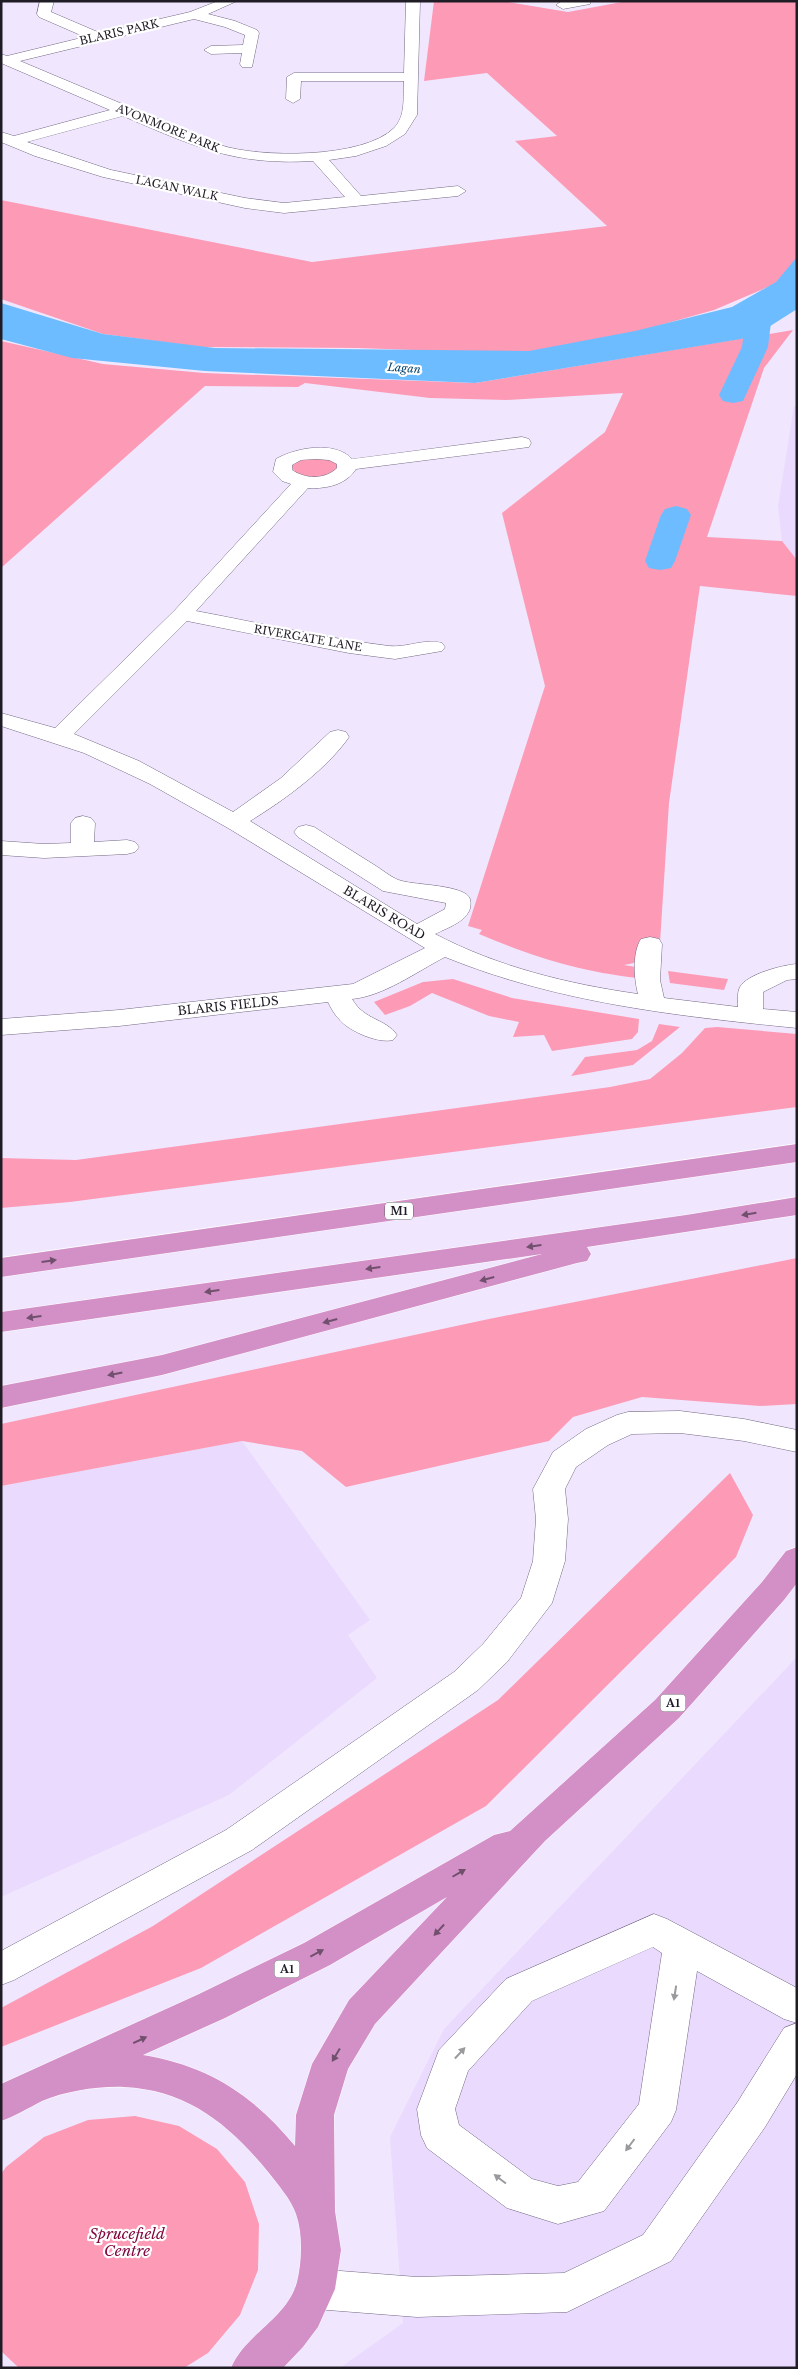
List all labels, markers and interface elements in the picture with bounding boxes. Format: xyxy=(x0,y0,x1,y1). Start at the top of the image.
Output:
street label: BLARIS PARK xyxy=(78,16,160,48)
street label: AVONMORE PARK xyxy=(113,100,222,155)
street label: LAGAN WALK xyxy=(134,172,220,204)
water label: Lagan xyxy=(386,360,421,376)
street label: RIVERGATE LANE xyxy=(253,622,363,654)
street label: BLARIS ROAD xyxy=(341,882,428,943)
street label: BLARIS FIELDS xyxy=(177,993,279,1018)
road number: M1 xyxy=(385,1202,413,1220)
one-way arrow xyxy=(740,1210,756,1218)
one-way arrow xyxy=(526,1242,542,1250)
one-way arrow xyxy=(42,1257,58,1265)
one-way arrow xyxy=(365,1264,381,1272)
one-way arrow xyxy=(480,1275,495,1283)
one-way arrow xyxy=(204,1287,220,1295)
one-way arrow xyxy=(26,1313,42,1321)
one-way arrow xyxy=(323,1317,338,1325)
one-way arrow xyxy=(106,1371,122,1379)
road number: A1 xyxy=(660,1695,686,1712)
one-way arrow xyxy=(451,1869,466,1877)
one-way arrow xyxy=(433,1924,445,1936)
one-way arrow xyxy=(310,1949,325,1957)
road number: A1 xyxy=(274,1960,300,1978)
one-way arrow xyxy=(670,1986,678,2002)
one-way arrow xyxy=(133,2036,147,2044)
one-way arrow xyxy=(454,2047,466,2059)
one-way arrow xyxy=(332,2048,341,2061)
one-way arrow xyxy=(624,2138,635,2151)
one-way arrow xyxy=(494,2174,507,2185)
park label: Sprucefield Centre xyxy=(89,2224,165,2260)

